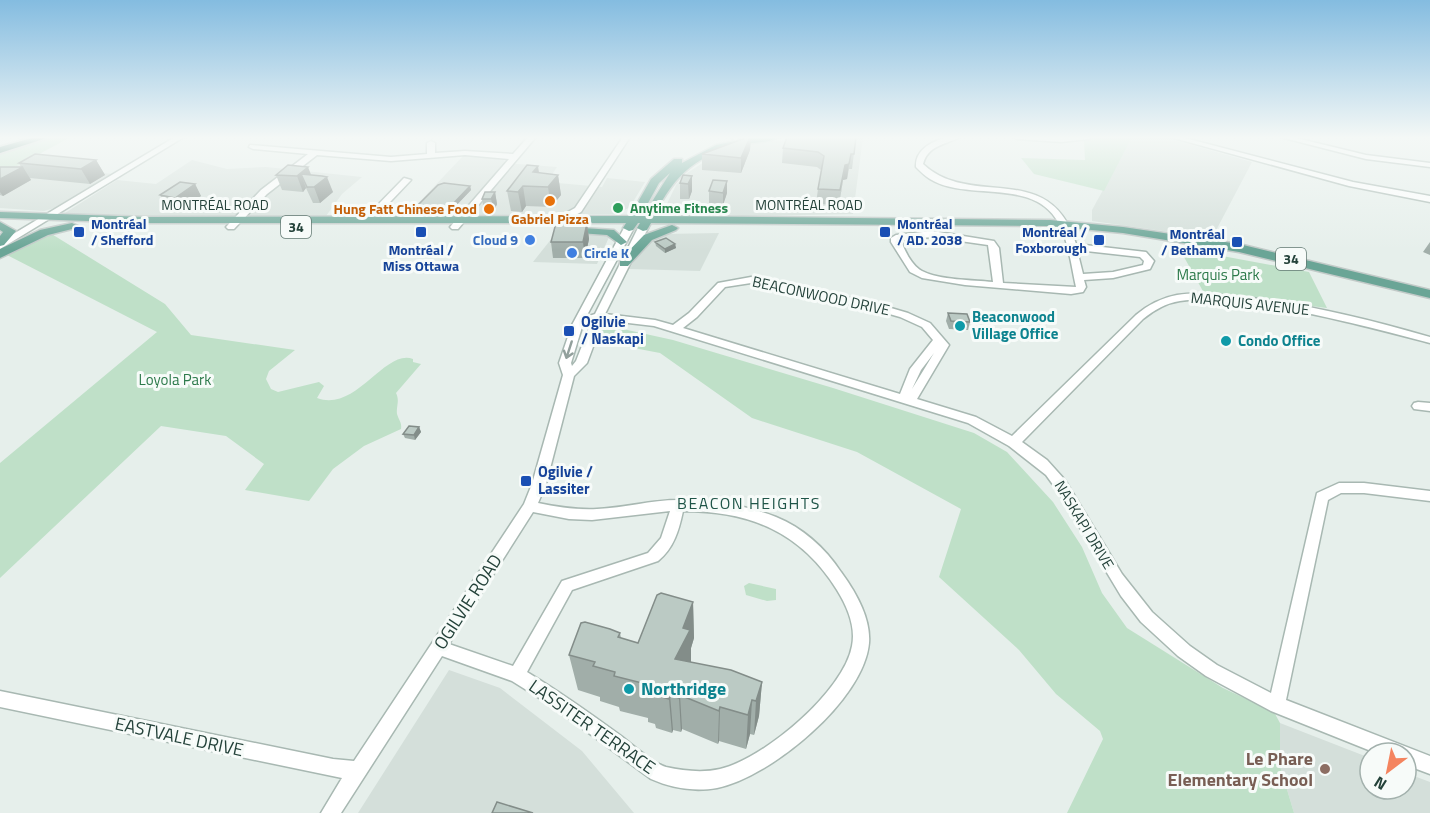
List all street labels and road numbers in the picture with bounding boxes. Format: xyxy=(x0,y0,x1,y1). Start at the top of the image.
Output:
street label: MONTRÉAL ROAD xyxy=(161,194,269,215)
street label: MONTRÉAL ROAD xyxy=(755,194,863,215)
road number: 34 xyxy=(281,216,311,238)
road number: 34 xyxy=(1276,248,1306,270)
street label: BEACONWOOD DRIVE xyxy=(750,270,892,321)
street label: MARQUIS AVENUE xyxy=(1190,286,1310,321)
street label: NASKAPI DRIVE xyxy=(1049,476,1120,574)
street label: OGILVIE ROAD xyxy=(427,549,509,655)
street label: LASSITER TERRACE xyxy=(523,673,661,781)
street label: EASTVALE DRIVE xyxy=(112,710,246,763)

